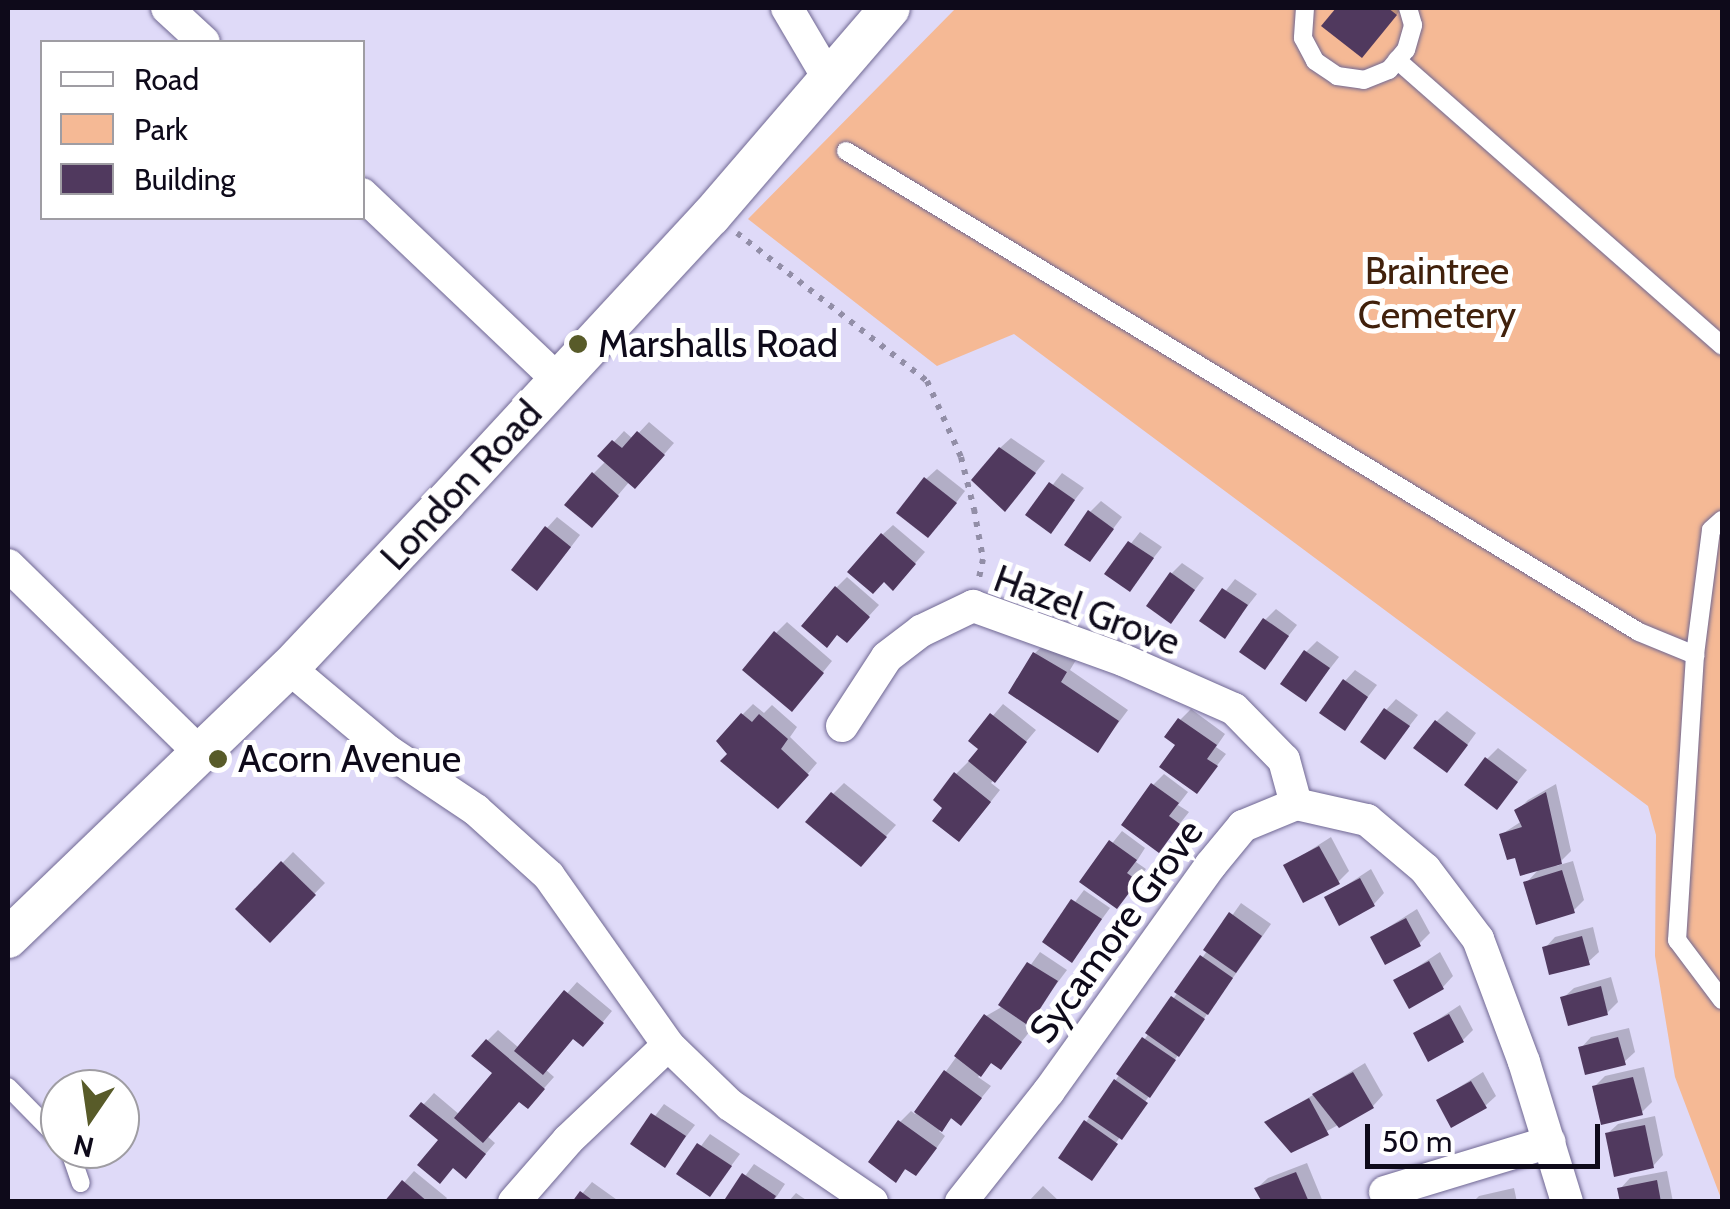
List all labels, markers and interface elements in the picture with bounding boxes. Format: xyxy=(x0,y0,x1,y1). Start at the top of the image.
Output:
legend xyxy=(40,40,365,220)
text: Road xyxy=(134,61,199,98)
text: Park xyxy=(134,111,188,148)
text: Building xyxy=(134,161,236,198)
park label: Braintree Cemetery xyxy=(1358,248,1516,338)
place label: Marshalls Road xyxy=(598,321,838,367)
marker: Marshalls Road xyxy=(567,333,589,355)
street label: London Road xyxy=(371,391,551,579)
street label: Hazel Grove xyxy=(988,555,1186,665)
place label: Acorn Avenue xyxy=(238,736,461,782)
marker: Acorn Avenue xyxy=(207,748,229,770)
street label: Sycamore Grove xyxy=(1020,810,1212,1052)
north arrow xyxy=(40,1069,140,1169)
scale bar xyxy=(1370,1104,1605,1166)
text: 50 m xyxy=(1382,1123,1452,1160)
text: N xyxy=(70,1127,97,1165)

